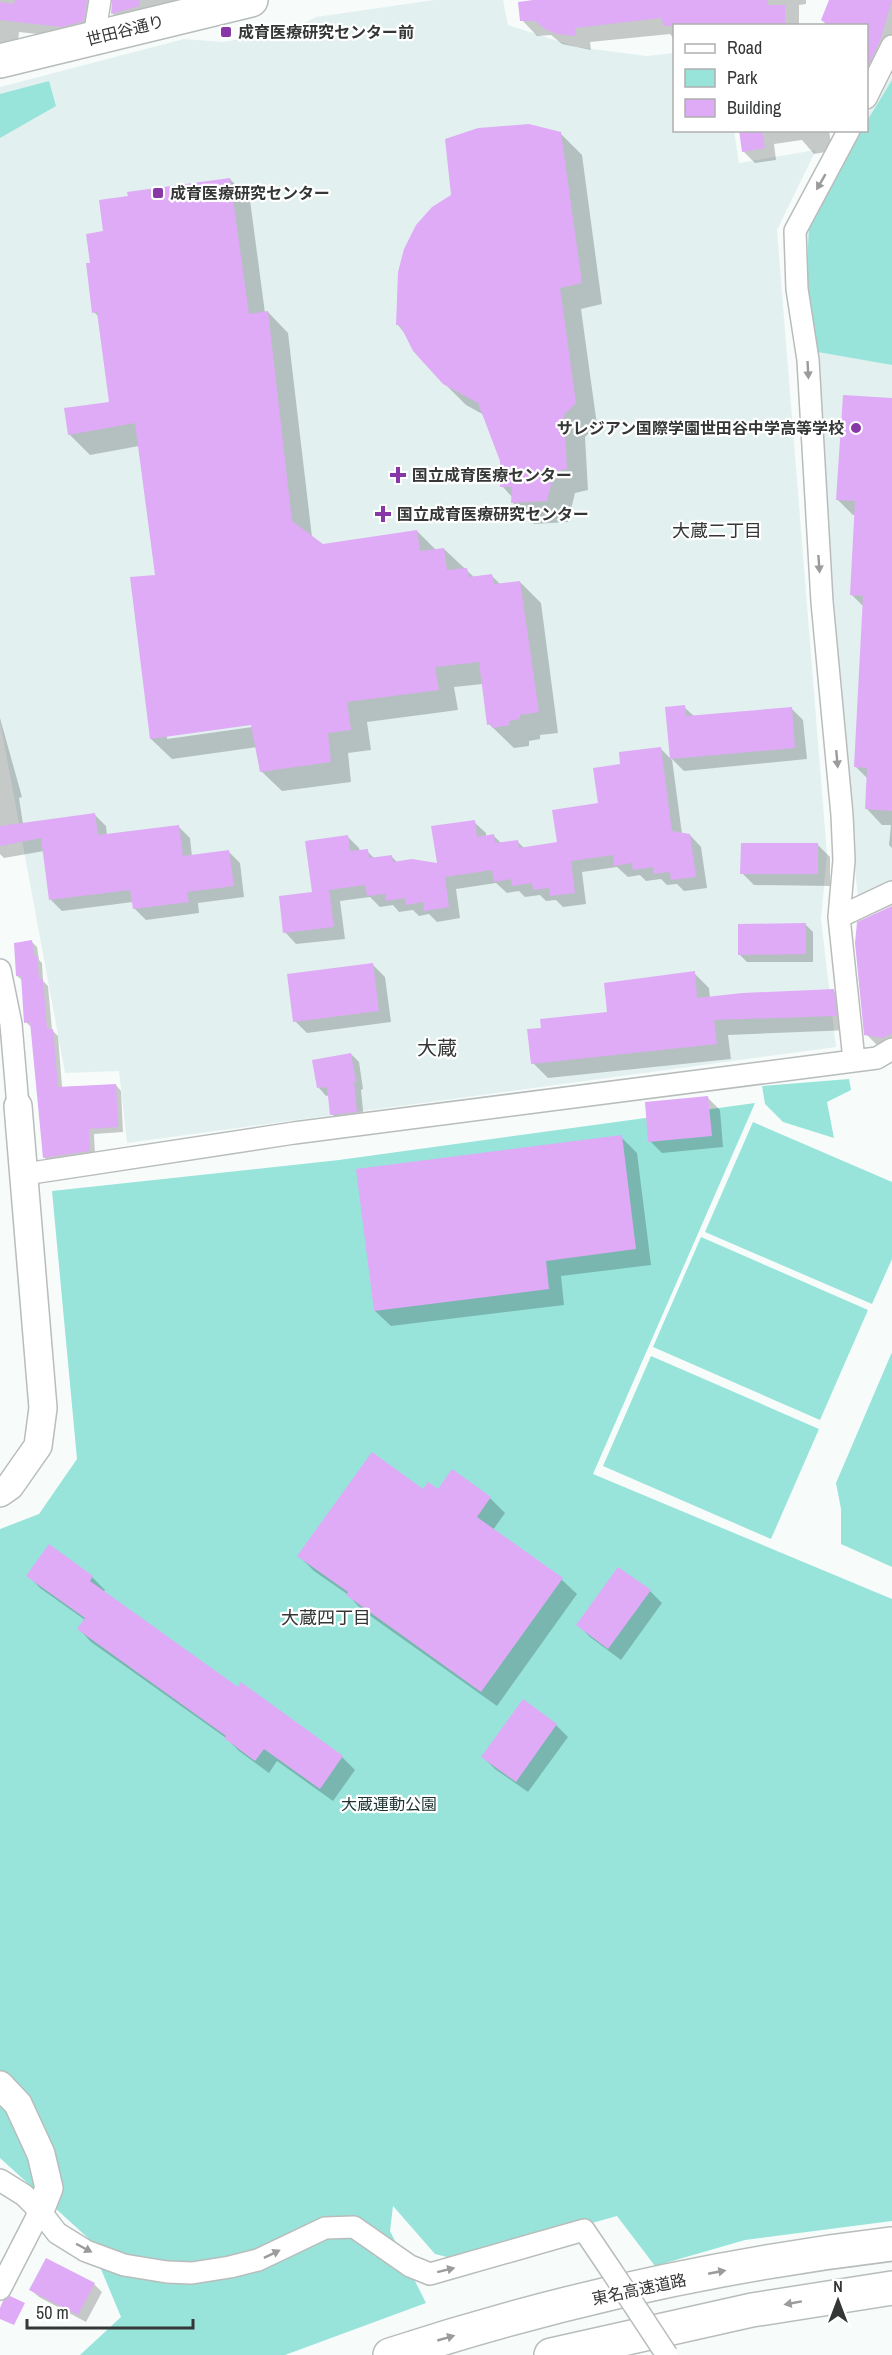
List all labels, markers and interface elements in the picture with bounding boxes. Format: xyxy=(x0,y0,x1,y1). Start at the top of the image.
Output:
street label: 世田谷通り xyxy=(84,10,166,50)
place label: 成育医療研究センター前 xyxy=(238,21,414,43)
legend xyxy=(673,24,868,132)
marker: 成育医療研究センター前 xyxy=(219,25,233,39)
text: Road xyxy=(727,35,762,60)
text: Park xyxy=(727,65,758,90)
text: Building xyxy=(727,95,782,120)
one-way arrow xyxy=(816,174,826,191)
place label: 成育医療研究センター xyxy=(170,182,330,204)
marker: 成育医療研究センター xyxy=(151,186,165,200)
one-way arrow xyxy=(804,360,813,379)
place label: サレジアン国際学園世田谷中学高等学校 xyxy=(557,417,844,439)
marker: サレジアン国際学園世田谷中学高等学校 xyxy=(849,421,863,435)
place label: 国立成育医療センター xyxy=(412,464,572,486)
marker: 国立成育医療センター xyxy=(389,466,407,484)
place label: 国立成育医療研究センター xyxy=(397,503,589,525)
marker: 国立成育医療研究センター xyxy=(374,505,392,523)
district label: 大蔵二丁目 xyxy=(672,518,762,543)
one-way arrow xyxy=(815,555,824,574)
one-way arrow xyxy=(832,749,842,768)
district label: 大蔵 xyxy=(417,1034,457,1061)
district label: 大蔵四丁目 xyxy=(281,1605,371,1630)
park label: 大蔵運動公園 xyxy=(341,1793,437,1815)
one-way arrow xyxy=(75,2244,92,2253)
one-way arrow xyxy=(263,2249,280,2258)
one-way arrow xyxy=(437,2264,456,2274)
one-way arrow xyxy=(708,2267,727,2276)
street label: 東名高速道路 xyxy=(590,2268,688,2310)
north arrow xyxy=(808,2271,868,2331)
text: N xyxy=(833,2275,843,2297)
scale bar xyxy=(27,2292,194,2330)
one-way arrow xyxy=(783,2299,802,2308)
text: 50 m xyxy=(36,2300,69,2325)
one-way arrow xyxy=(437,2332,455,2342)

